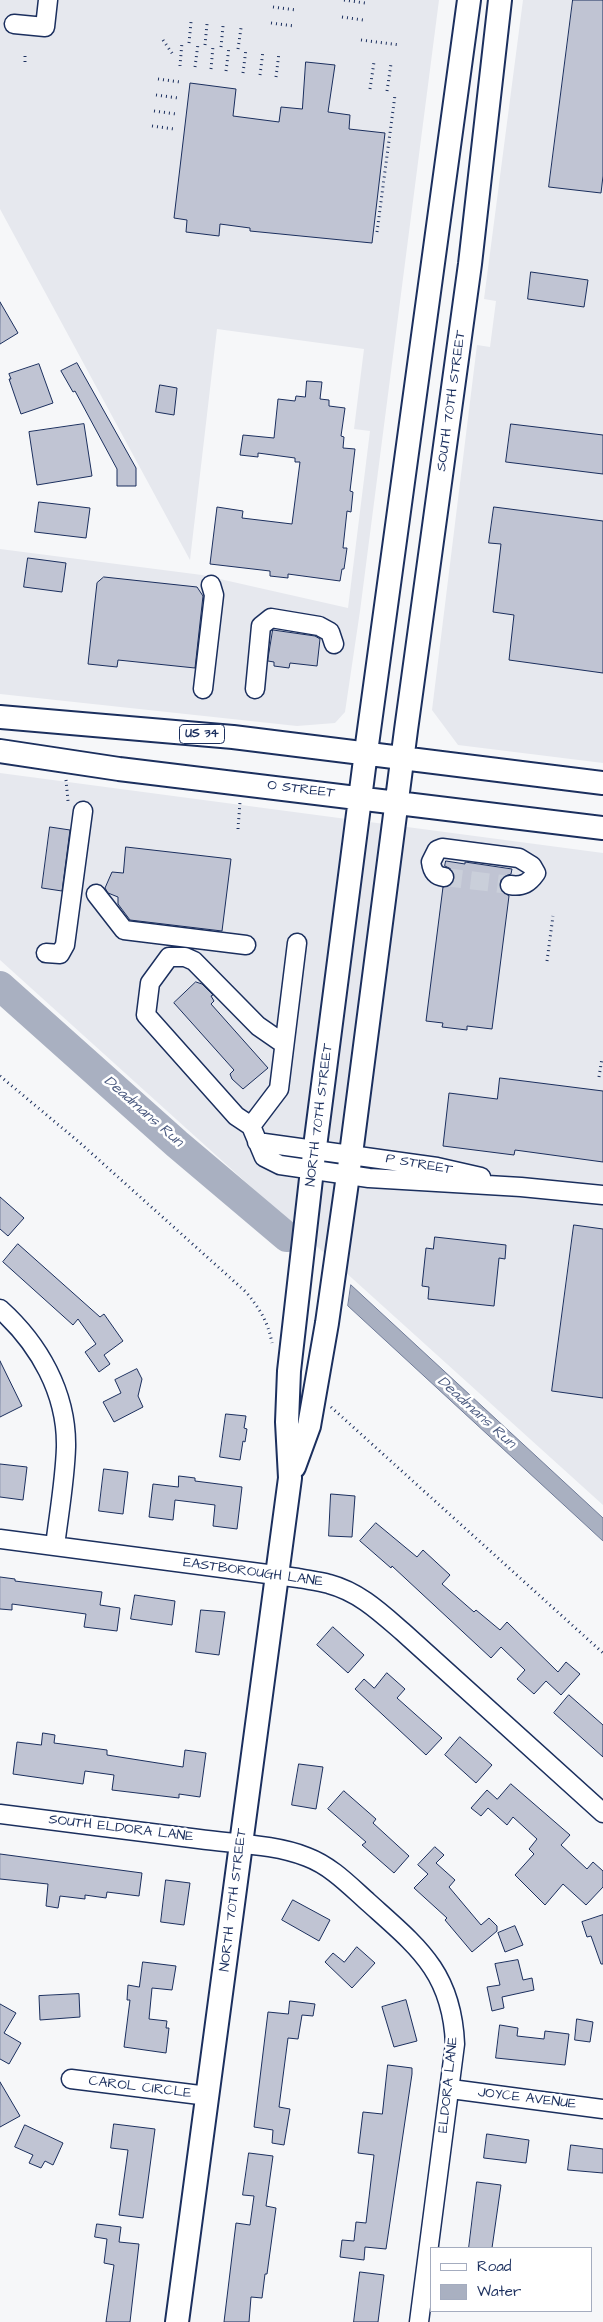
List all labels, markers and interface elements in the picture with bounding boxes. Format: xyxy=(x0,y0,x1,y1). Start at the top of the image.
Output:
street label: SOUTH 70TH STREET xyxy=(434,329,470,473)
road number: US 34 xyxy=(180,724,224,744)
street label: O STREET xyxy=(266,778,336,802)
street label: NORTH 70TH STREET xyxy=(303,1042,337,1188)
water label: Deadmans Run xyxy=(100,1073,186,1151)
street label: P STREET xyxy=(384,1151,454,1179)
water label: Deadmans Run xyxy=(433,1373,519,1453)
street label: EASTBOROUGH LANE xyxy=(182,1555,324,1591)
street label: SOUTH ELDORA LANE xyxy=(48,1812,194,1846)
street label: NORTH 70TH STREET xyxy=(217,1827,251,1973)
street label: ELDORA LANE xyxy=(436,2036,462,2134)
street label: CAROL CIRCLE xyxy=(88,2073,192,2103)
street label: JOYCE AVENUE xyxy=(477,2085,577,2113)
legend xyxy=(430,2247,593,2312)
text: Road xyxy=(477,2256,511,2277)
text: Water xyxy=(477,2281,521,2302)

